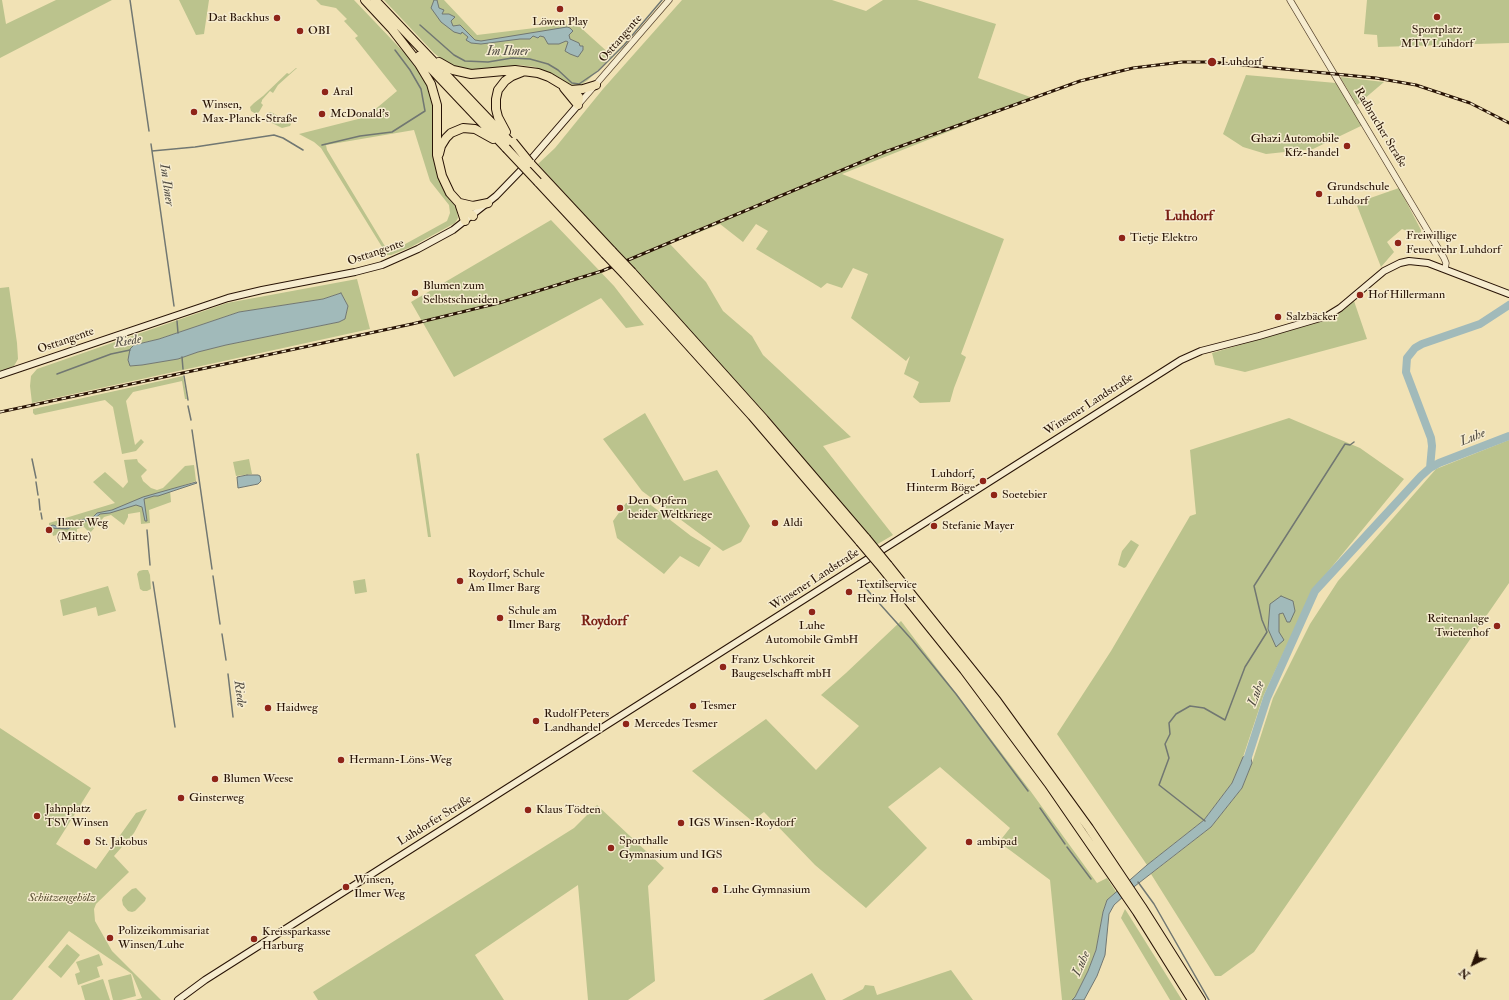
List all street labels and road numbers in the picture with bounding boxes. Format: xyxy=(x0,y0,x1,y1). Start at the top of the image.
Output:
street label: Osttangente xyxy=(596,12,646,66)
street label: Radbrucher Straße xyxy=(1351,85,1409,171)
street label: Osttangente xyxy=(346,237,406,269)
street label: Osttangente xyxy=(36,325,96,357)
street label: Winsener Landstraße xyxy=(1042,371,1136,439)
street label: Winsener Landstraße xyxy=(768,546,862,614)
street label: Luhdorfer Straße xyxy=(395,792,475,850)

